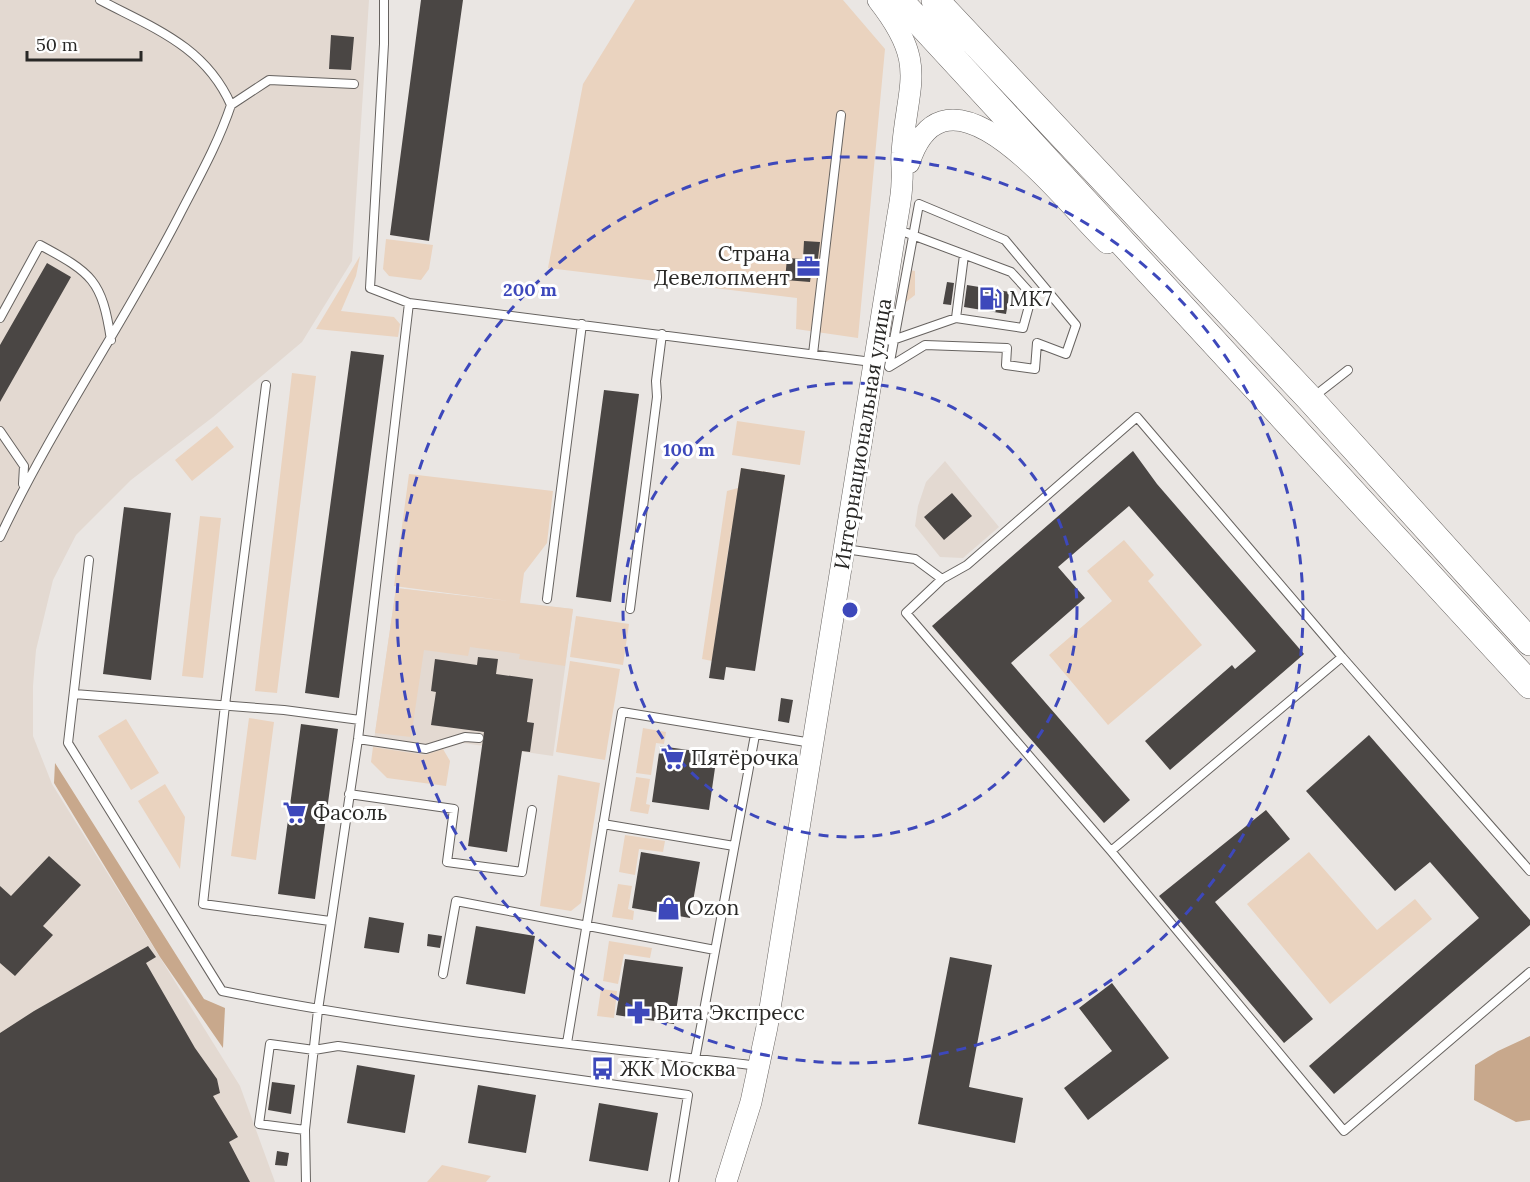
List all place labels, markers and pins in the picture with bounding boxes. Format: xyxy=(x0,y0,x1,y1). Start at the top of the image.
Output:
place label: Страна Девелопмент xyxy=(654,240,790,291)
office icon: Страна Девелопмент xyxy=(795,253,821,279)
place label: МК7 xyxy=(1009,285,1053,312)
fuel station icon: МК7 xyxy=(978,286,1004,312)
centre of rings xyxy=(840,600,860,620)
place label: Пятёрочка xyxy=(691,744,799,771)
supermarket icon: Пятёрочка xyxy=(660,745,686,771)
place label: Фасоль xyxy=(313,799,387,826)
supermarket icon: Фасоль xyxy=(282,800,308,826)
place label: Ozon xyxy=(687,894,740,921)
shop icon: Ozon xyxy=(656,895,682,921)
place label: Вита Экспресс xyxy=(656,999,805,1026)
pharmacy icon: Вита Экспресс xyxy=(625,1000,651,1026)
place label: ЖК Москва xyxy=(620,1055,736,1082)
bus stop icon: ЖК Москва xyxy=(589,1056,615,1082)

